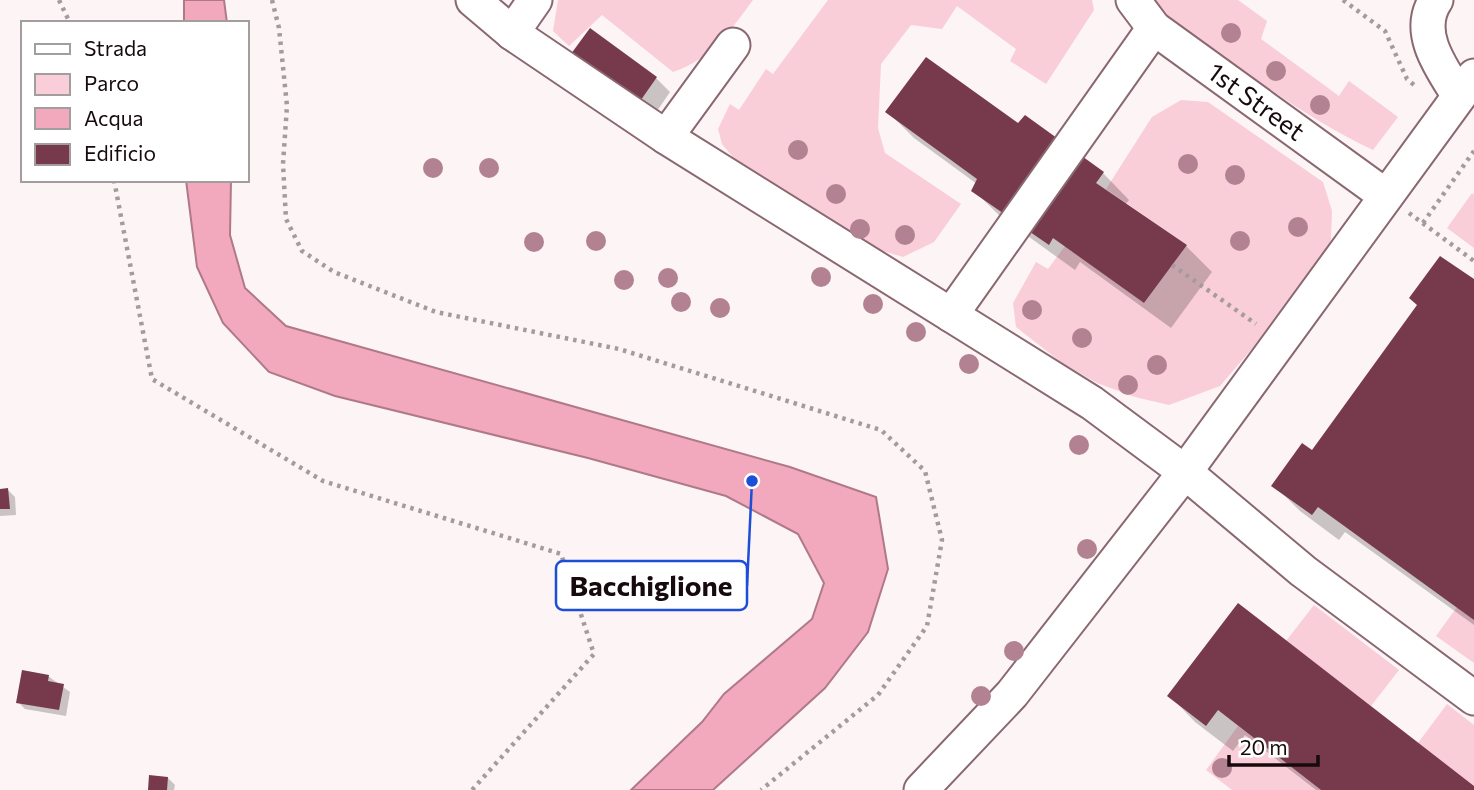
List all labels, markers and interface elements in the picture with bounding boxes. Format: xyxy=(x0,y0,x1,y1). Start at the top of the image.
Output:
legend xyxy=(21,21,248,182)
text: Strada xyxy=(84,35,147,60)
street label: 1st Street xyxy=(1202,55,1311,146)
text: Parco xyxy=(84,70,139,95)
text: Acqua xyxy=(84,105,143,130)
text: Edificio xyxy=(84,140,156,165)
callout: Bacchiglione xyxy=(556,561,747,610)
text: Bacchiglione xyxy=(570,568,732,602)
scale bar xyxy=(1229,724,1318,768)
text: 20 m xyxy=(1240,734,1288,759)

